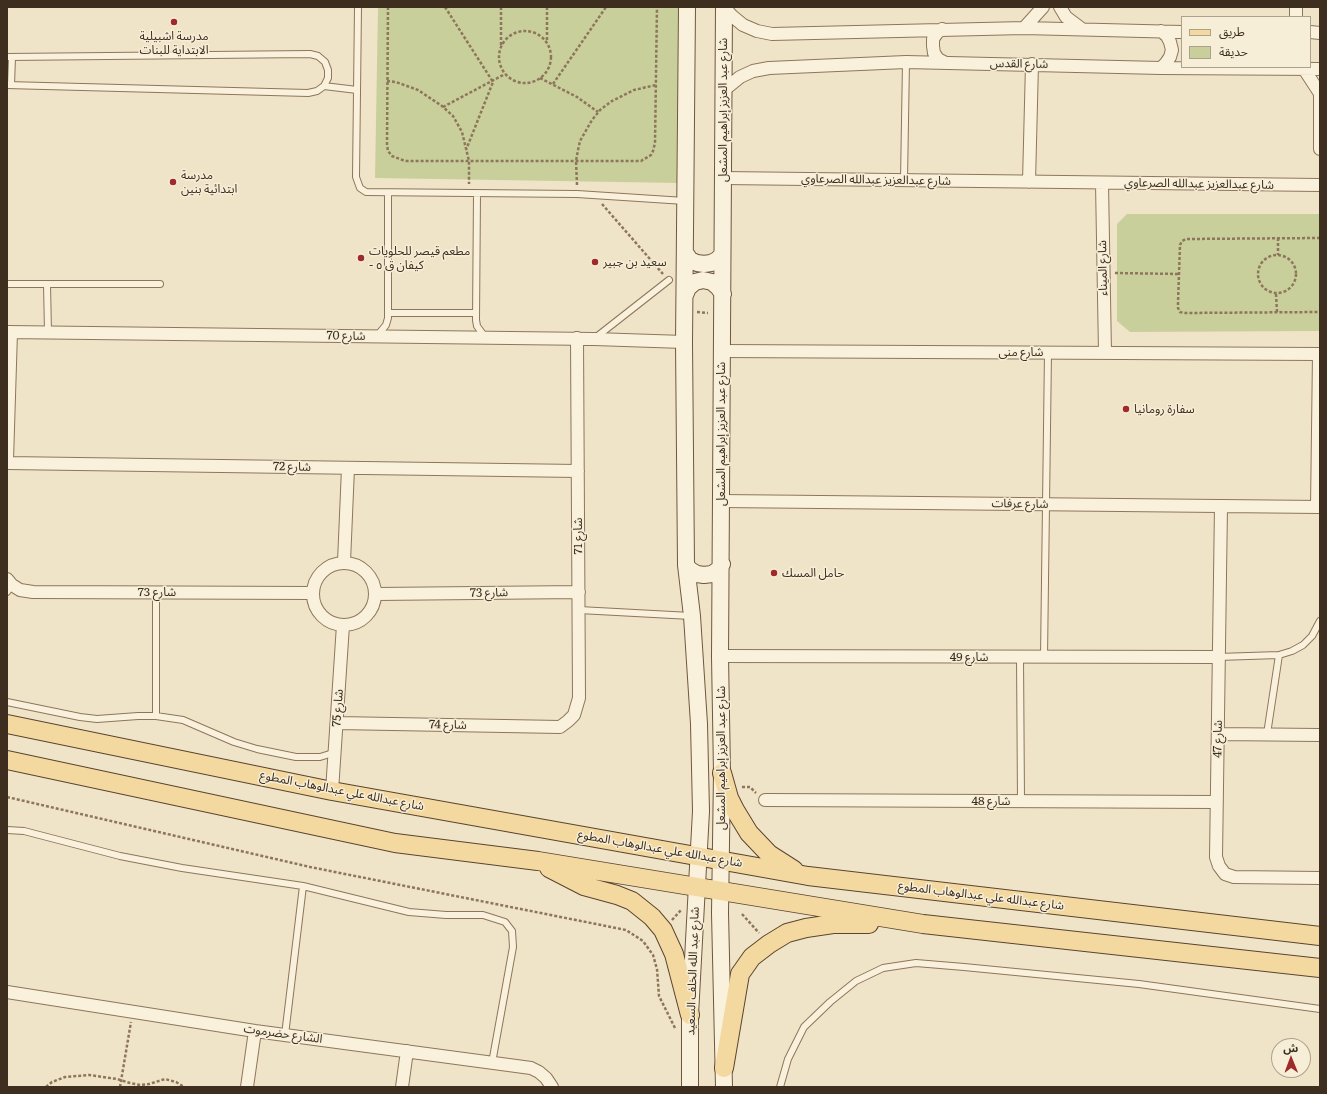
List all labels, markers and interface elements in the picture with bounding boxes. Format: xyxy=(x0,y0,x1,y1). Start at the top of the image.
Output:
legend xyxy=(1181,16,1311,68)
marker: مدرسة اشبيلية الابتداية للبنات xyxy=(169,17,179,27)
text: طريق xyxy=(1219,22,1245,40)
place label: مدرسة اشبيلية الابتداية للبنات xyxy=(139,29,209,57)
street label: شارع عبد العزيز إبراهيم المشعل xyxy=(716,38,730,182)
text: حديقة xyxy=(1219,42,1248,60)
street label: شارع القدس xyxy=(990,56,1048,72)
place label: مدرسة ابتدائية بنين xyxy=(181,168,237,196)
street label: شارع عبدالعزيز عبدالله الصرعاوي xyxy=(801,171,951,189)
street label: شارع عبدالعزيز عبدالله الصرعاوي xyxy=(1124,175,1274,193)
marker: مدرسة ابتدائية بنين xyxy=(168,177,178,187)
street label: شارع الميناء xyxy=(1095,240,1111,296)
place label: مطعم قيصر للحلويات - كيفان ق ٥ xyxy=(369,244,470,272)
marker: مطعم قيصر للحلويات - كيفان ق ٥ xyxy=(356,253,366,263)
place label: سعيد بن جبير xyxy=(603,255,667,269)
marker: سعيد بن جبير xyxy=(590,257,600,267)
street label: شارع 70 xyxy=(326,328,366,344)
street label: شارع منى xyxy=(998,345,1044,359)
street label: شارع عبد العزيز إبراهيم المشعل xyxy=(714,362,728,506)
place label: سفارة رومانيا xyxy=(1134,402,1195,416)
marker: سفارة رومانيا xyxy=(1121,404,1131,414)
street label: شارع 72 xyxy=(273,459,311,475)
street label: شارع عرفات xyxy=(991,496,1049,512)
street label: شارع 71 xyxy=(571,518,585,554)
place label: حامل المسك xyxy=(782,566,844,580)
marker: حامل المسك xyxy=(769,568,779,578)
street label: شارع 73 xyxy=(138,585,176,599)
street label: شارع 73 xyxy=(470,585,508,601)
street label: شارع 49 xyxy=(950,650,988,664)
street label: شارع عبد العزيز إبراهيم المشعل xyxy=(714,686,728,830)
street label: شارع 75 xyxy=(330,689,346,727)
street label: شارع 74 xyxy=(429,717,467,733)
street label: شارع 47 xyxy=(1210,720,1226,758)
street label: شارع عبدالله علي عبدالوهاب المطوع xyxy=(259,768,425,814)
street label: شارع 48 xyxy=(971,794,1011,808)
street label: شارع عبدالله علي عبدالوهاب المطوع xyxy=(576,827,744,871)
street label: شارع عبدالله علي عبدالوهاب المطوع xyxy=(897,879,1065,913)
street label: شارع عبد الله الخلف السعيد xyxy=(684,906,702,1036)
street label: الشارع حضرموت xyxy=(243,1021,323,1047)
north arrow xyxy=(1271,1038,1311,1078)
text: ش xyxy=(1283,1039,1298,1055)

